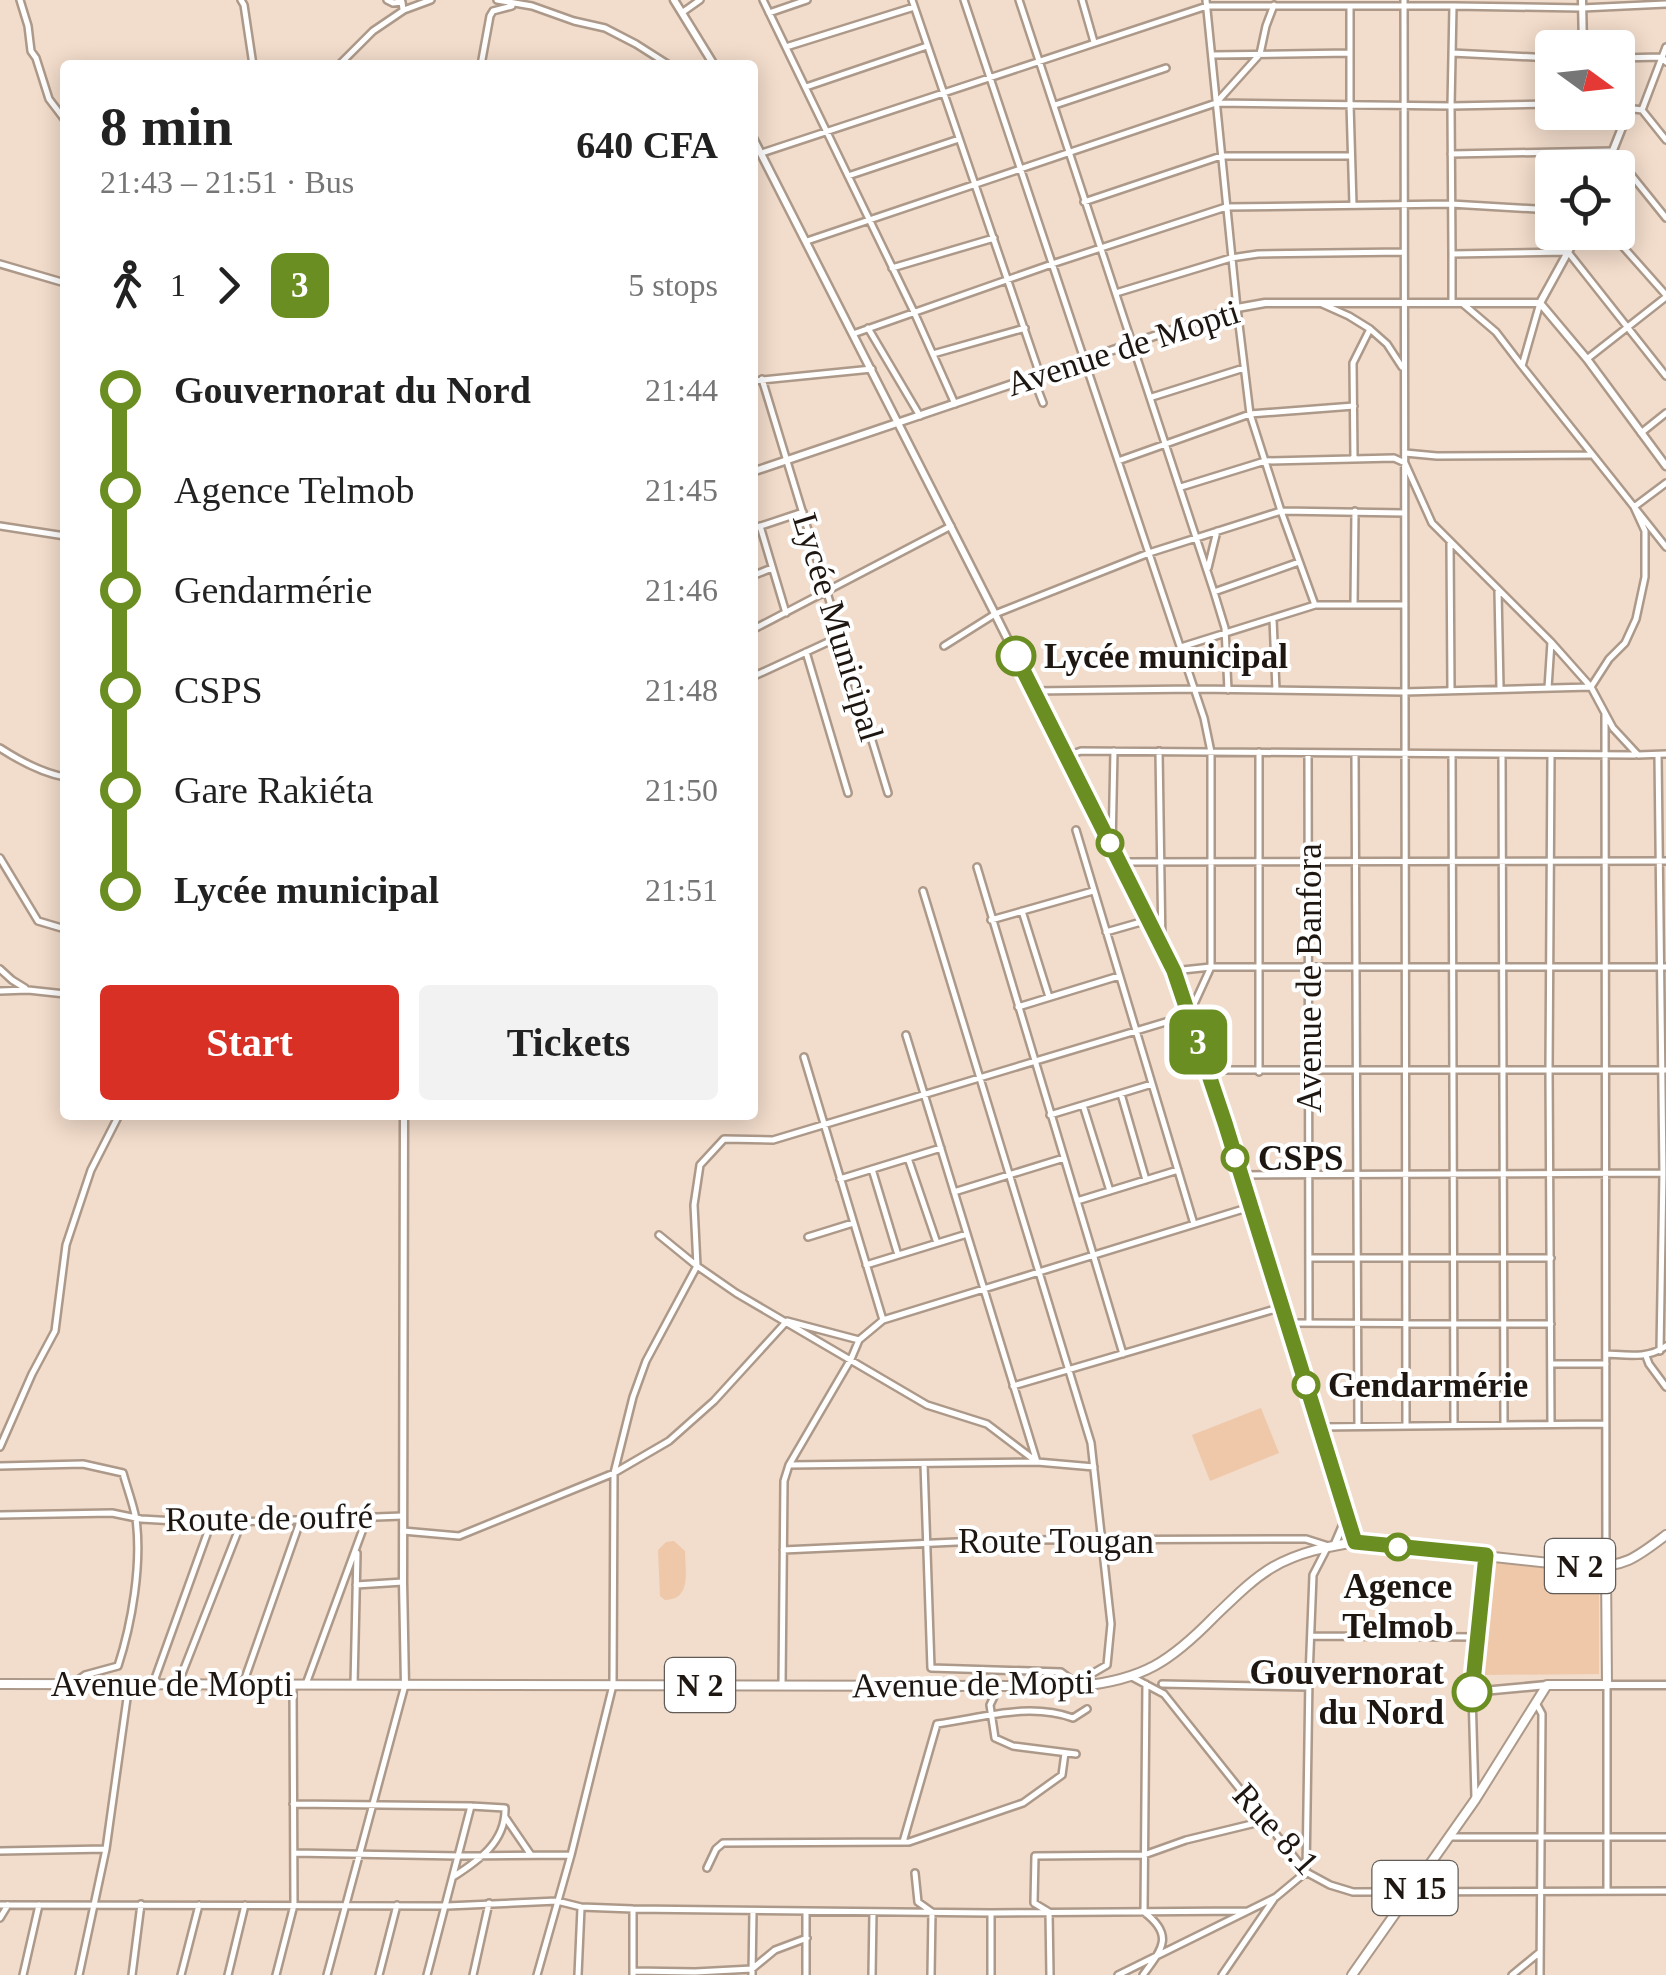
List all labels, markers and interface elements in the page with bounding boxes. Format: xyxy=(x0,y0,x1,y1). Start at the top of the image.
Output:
north arrow xyxy=(1535,30,1635,130)
map controls xyxy=(1535,30,1635,250)
text: 8 min xyxy=(100,96,233,157)
text: 640 CFA xyxy=(576,124,718,166)
button: locate xyxy=(1535,150,1635,250)
text: 21:43 – 21:51 · Bus xyxy=(100,164,354,200)
icon: walk xyxy=(100,258,155,313)
icon: forward xyxy=(201,258,256,313)
text: 3 xyxy=(291,266,309,305)
text: 1 xyxy=(170,267,186,303)
text: 5 stops xyxy=(628,267,718,303)
street label: Avenue de Mopti xyxy=(1002,292,1245,404)
text: Gouvernorat du Nord xyxy=(174,369,531,411)
text: 21:44 xyxy=(645,372,718,408)
text: Agence Telmob xyxy=(174,469,414,511)
text: 21:45 xyxy=(645,472,718,508)
street label: Lycée Municipal xyxy=(785,508,891,746)
text: Gendarmérie xyxy=(174,569,372,611)
text: 21:46 xyxy=(645,572,718,608)
marker: Lycée municipal xyxy=(997,637,1035,675)
place label: Lycée municipal xyxy=(1044,637,1288,676)
text: CSPS xyxy=(174,669,263,711)
text: 21:48 xyxy=(645,672,718,708)
text: Gare Rakiéta xyxy=(174,769,373,811)
text: 21:50 xyxy=(645,772,718,808)
unlabelled marker xyxy=(1097,830,1123,856)
street label: Avenue de Banfora xyxy=(1290,843,1329,1113)
text: Lycée municipal xyxy=(174,869,439,911)
text: 21:51 xyxy=(645,872,718,908)
button: Start xyxy=(100,985,399,1100)
button: Tickets xyxy=(419,985,718,1100)
line badge: 3 xyxy=(1166,1010,1230,1074)
text: 3 xyxy=(1189,1023,1207,1062)
place label: CSPS xyxy=(1258,1139,1344,1178)
marker: CSPS xyxy=(1222,1145,1248,1171)
place label: Gendarmérie xyxy=(1328,1366,1528,1405)
marker: Gendarmérie xyxy=(1293,1372,1319,1398)
street label: Route de oufré xyxy=(165,1497,373,1539)
street label: Route Tougan xyxy=(958,1522,1154,1561)
marker: Agence Telmob xyxy=(1385,1534,1411,1560)
road number: N 2 xyxy=(1545,1539,1615,1593)
place label: Agence Telmob xyxy=(1342,1567,1454,1646)
place label: Gouvernorat du Nord xyxy=(1250,1653,1445,1732)
road number: N 2 xyxy=(665,1658,735,1712)
street label: Avenue de Mopti xyxy=(851,1662,1095,1706)
street label: Avenue de Mopti xyxy=(51,1665,293,1704)
marker: Gouvernorat du Nord xyxy=(1453,1673,1491,1711)
street label: Rue 8.1 xyxy=(1225,1775,1327,1883)
road number: N 15 xyxy=(1372,1861,1458,1915)

